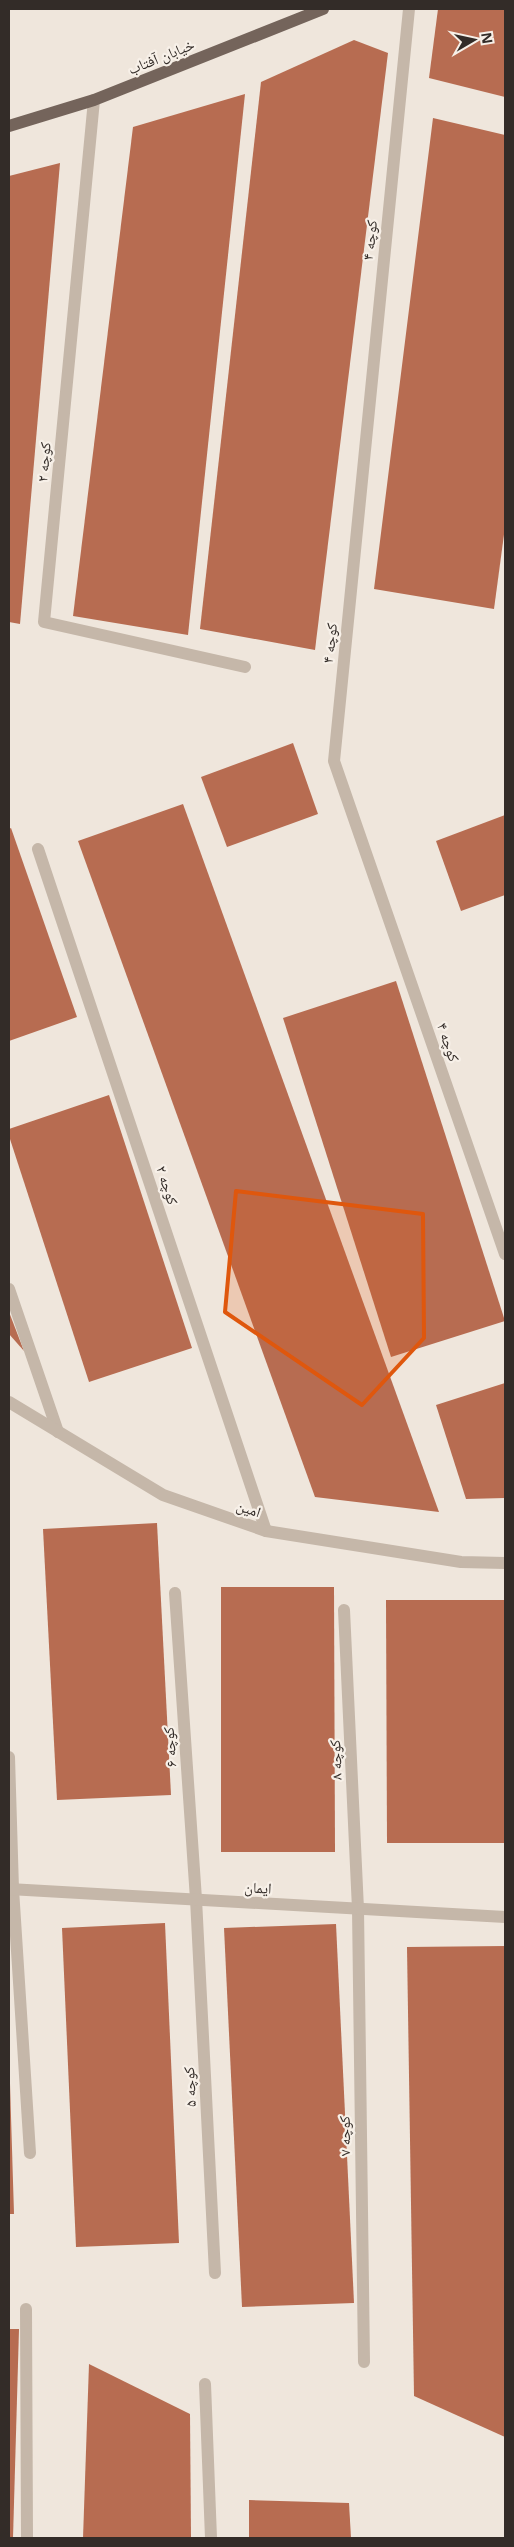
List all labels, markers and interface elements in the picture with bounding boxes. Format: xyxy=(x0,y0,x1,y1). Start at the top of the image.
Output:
north arrow xyxy=(449,15,499,65)
text: N xyxy=(477,31,498,45)
street label: خیابان آفتاب xyxy=(125,33,198,79)
street label: کوچه ۴ xyxy=(357,219,381,261)
street label: کوچه ۲ xyxy=(31,441,55,483)
street label: کوچه ۴ xyxy=(317,622,341,664)
street label: کوچه ۴ xyxy=(433,1020,465,1064)
street label: کوچه ۲ xyxy=(152,1163,184,1207)
street label: امین xyxy=(234,1495,264,1522)
street label: کوچه ۶ xyxy=(158,1726,180,1768)
street label: کوچه ۸ xyxy=(324,1739,346,1781)
street label: ایمان xyxy=(244,1876,272,1899)
street label: کوچه ۵ xyxy=(178,2066,200,2108)
street label: کوچه ۷ xyxy=(334,2116,354,2156)

